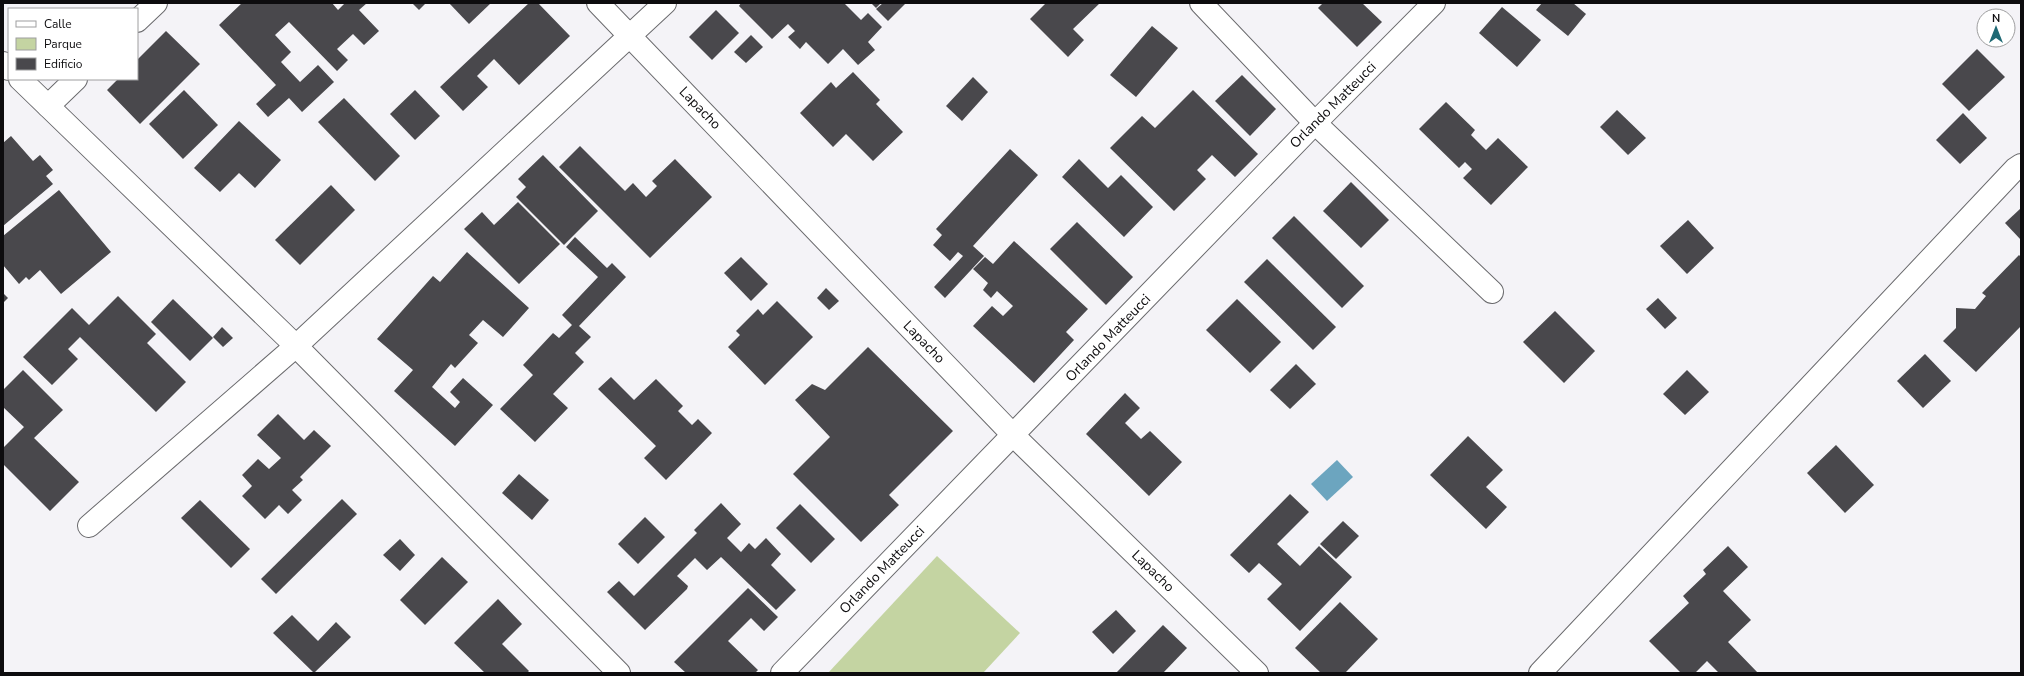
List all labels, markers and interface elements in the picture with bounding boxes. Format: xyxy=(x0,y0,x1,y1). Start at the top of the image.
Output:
legend xyxy=(8,8,138,80)
north arrow xyxy=(1976,8,2016,48)
text: N xyxy=(1992,11,2000,26)
text: Calle xyxy=(44,16,72,32)
text: Parque xyxy=(44,36,82,52)
text: Edificio xyxy=(44,56,83,72)
street label: Orlando Matteucci xyxy=(1286,58,1380,152)
street label: Lapacho xyxy=(675,82,725,134)
street label: Orlando Matteucci xyxy=(1061,290,1155,386)
street label: Lapacho xyxy=(899,316,949,368)
street label: Orlando Matteucci xyxy=(835,522,929,618)
street label: Lapacho xyxy=(1127,546,1179,596)

